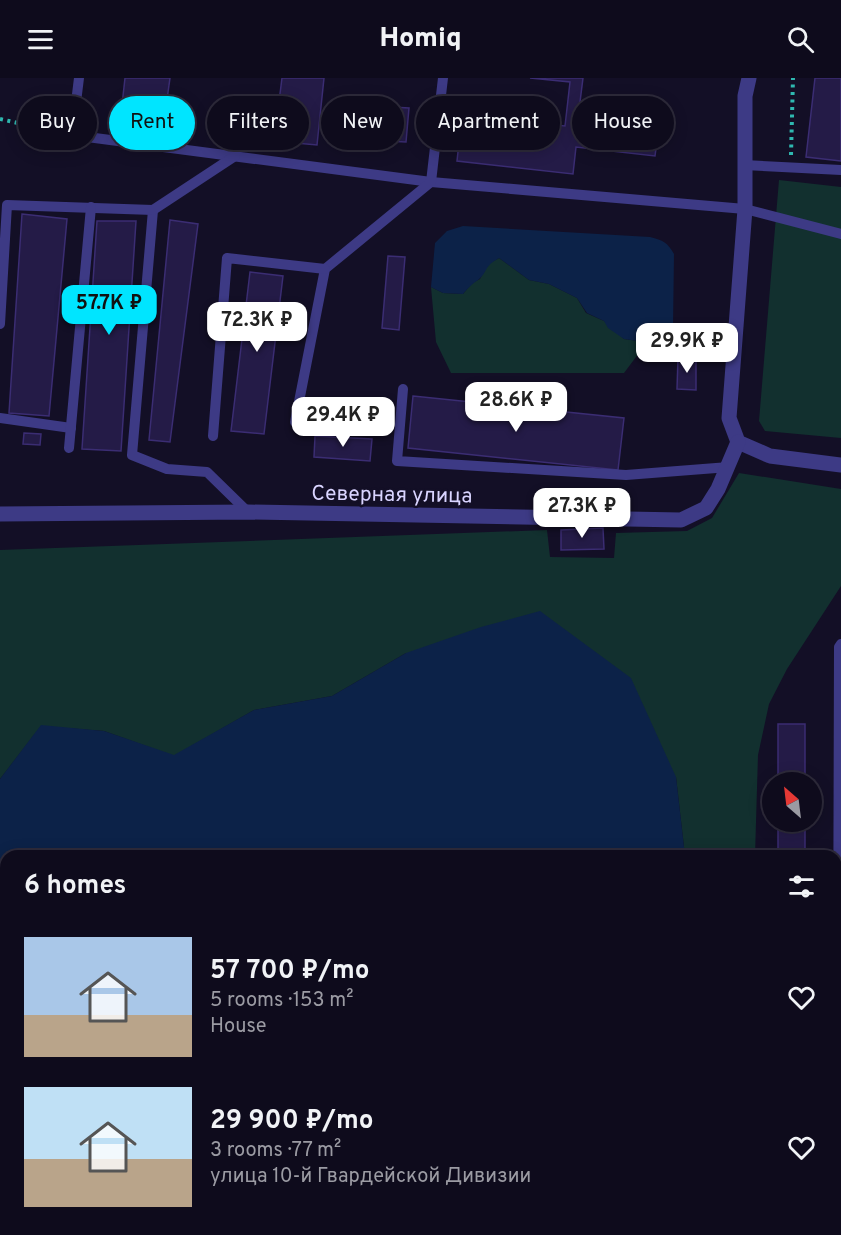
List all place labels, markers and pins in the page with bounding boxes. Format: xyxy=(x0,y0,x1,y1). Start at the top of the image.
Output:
pin: 57.7K ₽ xyxy=(54,285,164,336)
pin: 72.3K ₽ xyxy=(202,302,312,353)
pin: 29.9K ₽ xyxy=(632,323,742,374)
pin: 28.6K ₽ xyxy=(461,382,571,433)
pin: 29.4K ₽ xyxy=(288,397,398,448)
pin: 27.3K ₽ xyxy=(527,488,637,539)

